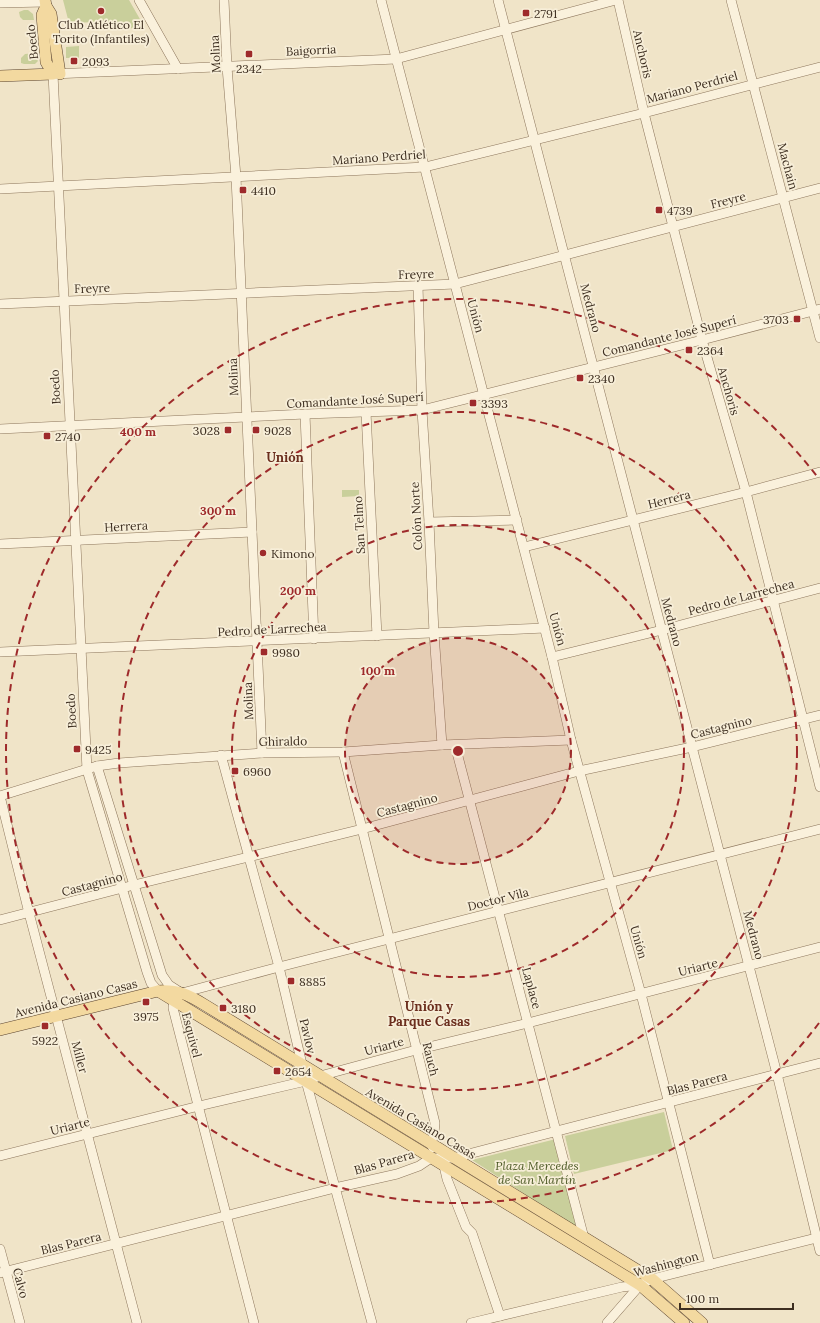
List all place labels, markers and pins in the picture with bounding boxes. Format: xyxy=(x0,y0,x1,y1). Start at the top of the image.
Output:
marker: Club Atlético El Torito (Infantiles) xyxy=(96,6,106,16)
place label: 2791 xyxy=(534,6,557,21)
marker: 2791 xyxy=(521,8,531,18)
place label: Club Atlético El Torito (Infantiles) xyxy=(53,17,150,47)
marker: 2342 xyxy=(244,49,254,59)
place label: 2093 xyxy=(82,54,110,69)
marker: 2093 xyxy=(69,56,79,66)
place label: 2342 xyxy=(236,61,262,76)
place label: 4410 xyxy=(251,183,276,198)
marker: 4410 xyxy=(238,185,248,195)
place label: 4739 xyxy=(667,203,693,218)
marker: 4739 xyxy=(654,205,664,215)
place label: 3703 xyxy=(763,312,789,327)
marker: 3703 xyxy=(792,314,802,324)
place label: 2364 xyxy=(697,343,724,358)
marker: 2364 xyxy=(684,345,694,355)
place label: 2340 xyxy=(588,371,615,386)
marker: 2340 xyxy=(575,373,585,383)
place label: 3393 xyxy=(481,396,508,411)
marker: 3393 xyxy=(468,398,478,408)
place label: 3028 xyxy=(193,423,220,438)
place label: 9028 xyxy=(264,423,292,438)
marker: 3028 xyxy=(223,425,233,435)
marker: 9028 xyxy=(251,425,261,435)
place label: 2740 xyxy=(55,429,81,444)
marker: 2740 xyxy=(42,431,52,441)
place label: Kimono xyxy=(271,546,315,561)
marker: Kimono xyxy=(258,548,268,558)
place label: 9980 xyxy=(272,645,300,660)
marker: 9980 xyxy=(259,647,269,657)
place label: 9425 xyxy=(85,742,111,757)
marker: 9425 xyxy=(72,744,82,754)
centre of rings xyxy=(451,744,465,758)
place label: 6960 xyxy=(243,764,271,779)
marker: 6960 xyxy=(230,766,240,776)
place label: 8885 xyxy=(299,974,326,989)
marker: 8885 xyxy=(286,976,296,986)
marker: 3975 xyxy=(141,997,151,1007)
place label: 3180 xyxy=(231,1001,256,1016)
marker: 3180 xyxy=(218,1003,228,1013)
place label: 3975 xyxy=(133,1009,159,1024)
marker: 5922 xyxy=(40,1021,50,1031)
place label: 5922 xyxy=(32,1033,58,1048)
place label: 2654 xyxy=(285,1064,312,1079)
marker: 2654 xyxy=(272,1066,282,1076)

